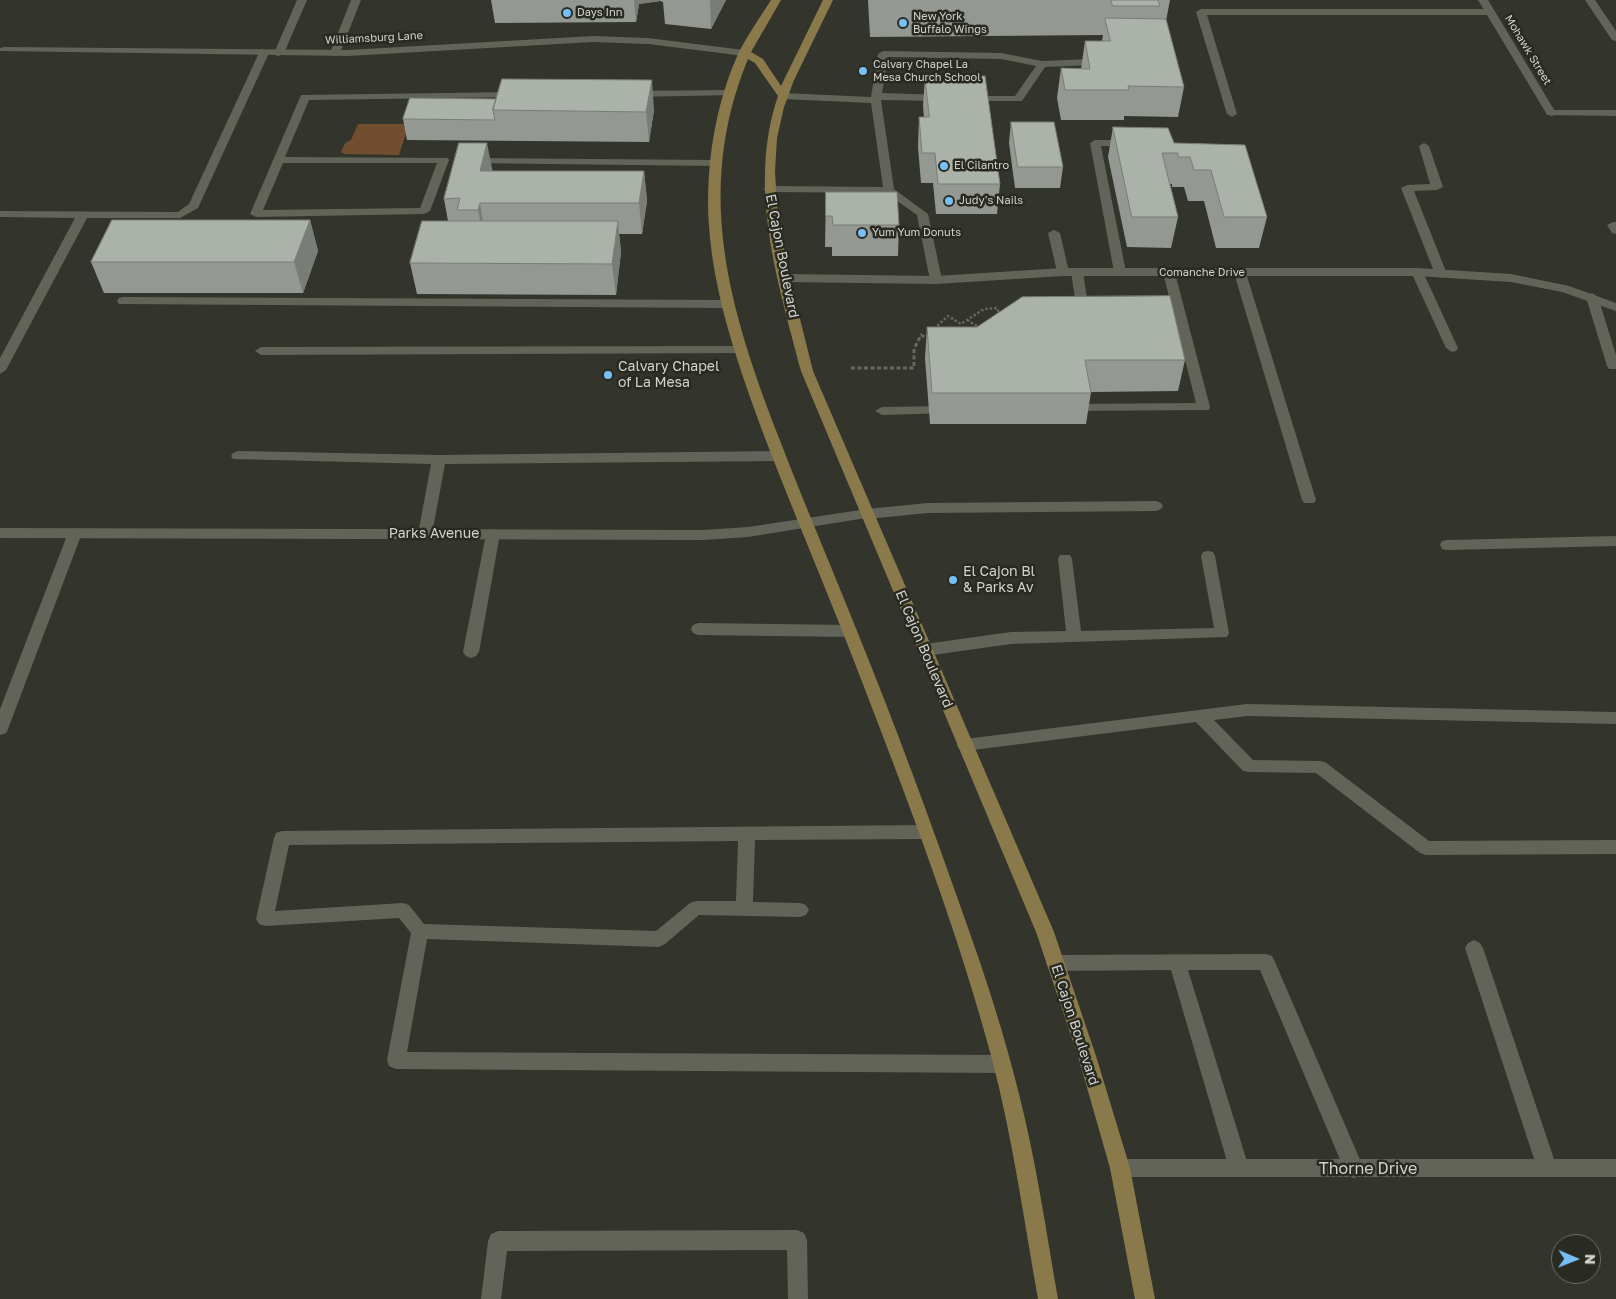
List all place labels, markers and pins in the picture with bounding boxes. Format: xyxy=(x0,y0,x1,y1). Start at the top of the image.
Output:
place label: Days Inn xyxy=(577,6,622,20)
marker: Days Inn xyxy=(561,7,573,19)
place label: New York Buffalo Wings xyxy=(913,10,987,36)
marker: New York Buffalo Wings xyxy=(897,17,909,29)
place label: Calvary Chapel La Mesa Church School xyxy=(873,58,981,84)
marker: Calvary Chapel La Mesa Church School xyxy=(857,65,869,77)
place label: El Cilantro xyxy=(954,159,1009,173)
marker: El Cilantro xyxy=(938,160,950,172)
place label: Judy's Nails xyxy=(959,194,1023,208)
marker: Judy's Nails xyxy=(943,195,955,207)
place label: Yum Yum Donuts xyxy=(872,226,961,240)
marker: Yum Yum Donuts xyxy=(856,227,868,239)
place label: Calvary Chapel of La Mesa xyxy=(618,359,719,392)
marker: Calvary Chapel of La Mesa xyxy=(602,369,614,381)
place label: El Cajon Bl & Parks Av xyxy=(963,564,1035,596)
marker: El Cajon Bl & Parks Av xyxy=(947,574,959,586)

